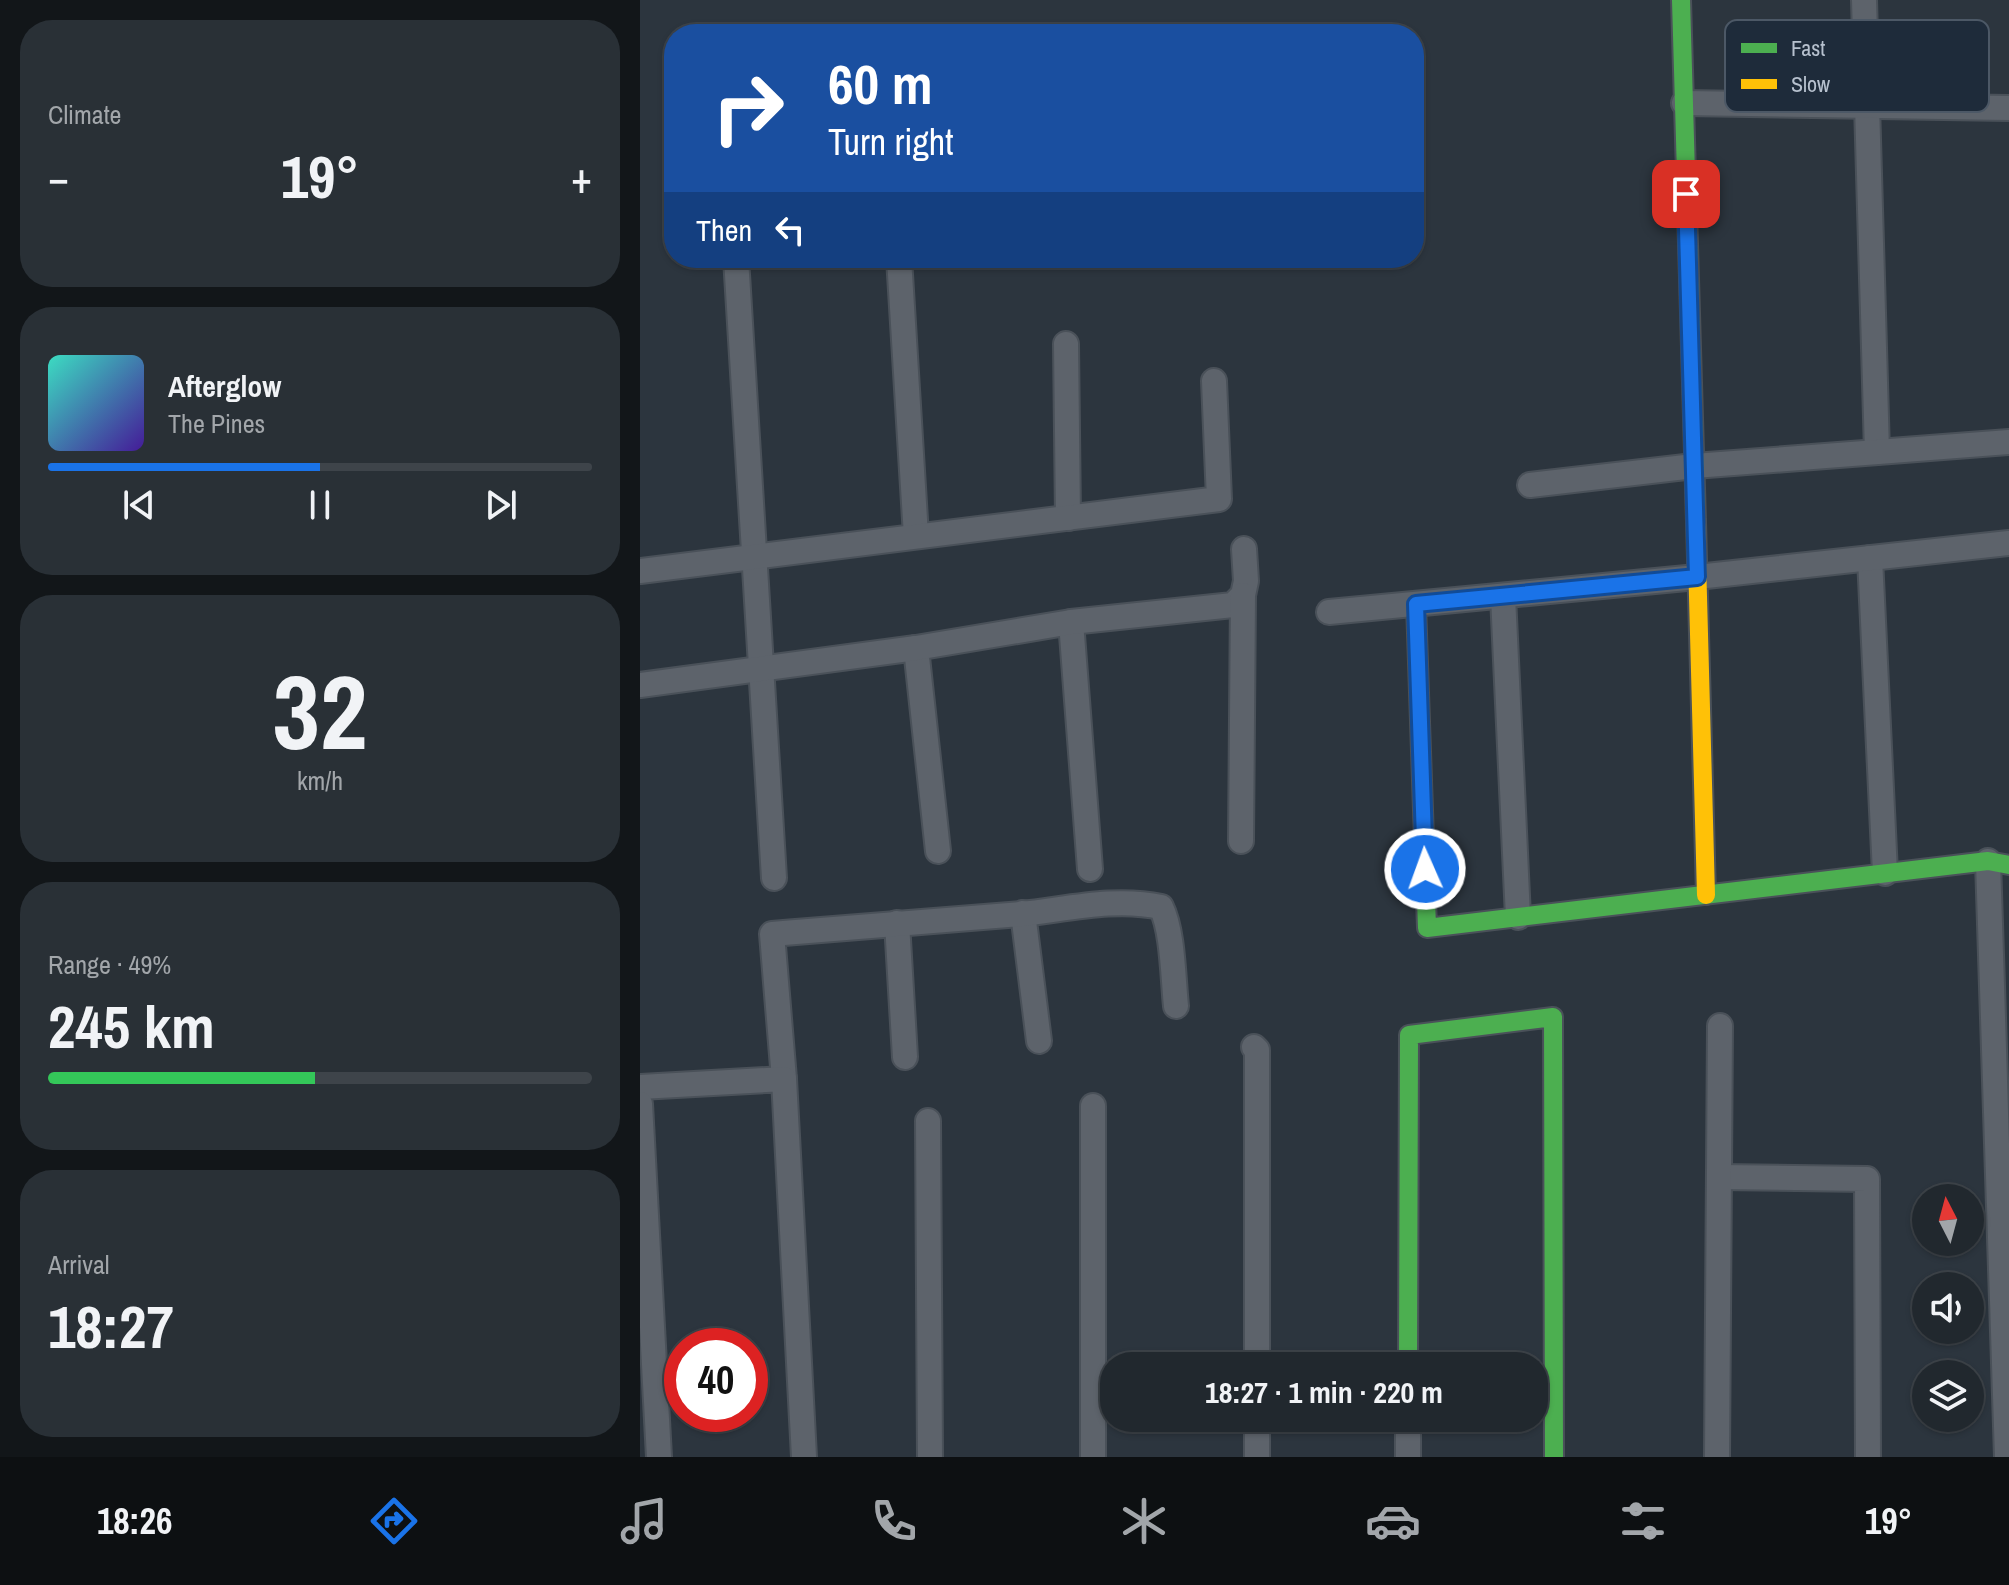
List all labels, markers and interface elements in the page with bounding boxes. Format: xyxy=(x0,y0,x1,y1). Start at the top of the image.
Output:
legend xyxy=(1725,20,1989,112)
text: Fast xyxy=(1791,33,1825,63)
text: 60 m xyxy=(828,46,933,121)
icon: right xyxy=(696,56,800,160)
text: Slow xyxy=(1791,69,1830,99)
text: Climate xyxy=(48,97,121,132)
text: Turn right xyxy=(828,118,953,166)
text: 19° xyxy=(281,136,359,217)
text: − xyxy=(48,147,69,207)
text: + xyxy=(571,147,592,207)
pin xyxy=(1652,160,1720,228)
icon: arrive xyxy=(1664,172,1708,216)
icon: left xyxy=(768,208,812,252)
text: Then xyxy=(696,210,752,250)
text: Afterglow xyxy=(168,366,281,406)
text: The Pines xyxy=(168,406,265,441)
icon: previous xyxy=(117,483,161,527)
icon: pause xyxy=(298,483,342,527)
icon: next xyxy=(479,483,523,527)
text: 32 xyxy=(273,641,367,781)
text: km/h xyxy=(297,763,343,798)
position arrow xyxy=(1383,827,1467,911)
text: Range · 49% xyxy=(48,947,171,982)
text: 245 km xyxy=(48,986,215,1067)
north arrow xyxy=(1912,1184,1984,1256)
map controls xyxy=(1912,1184,1984,1432)
text: Arrival xyxy=(48,1247,110,1282)
button: sound xyxy=(1912,1272,1984,1344)
text: 18:27 xyxy=(48,1286,174,1367)
speed limit sign: 40 xyxy=(664,1328,768,1432)
button: layers xyxy=(1912,1360,1984,1432)
text: 18:27 · 1 min · 220 m xyxy=(1205,1372,1443,1412)
icon: directions xyxy=(366,1493,422,1549)
icon: music xyxy=(616,1493,672,1549)
icon: phone xyxy=(866,1493,922,1549)
icon: climate xyxy=(1116,1493,1172,1549)
icon: car xyxy=(1365,1493,1421,1549)
icon: filters xyxy=(1615,1493,1671,1549)
text: 18:26 xyxy=(97,1497,172,1545)
text: 19° xyxy=(1865,1497,1912,1545)

